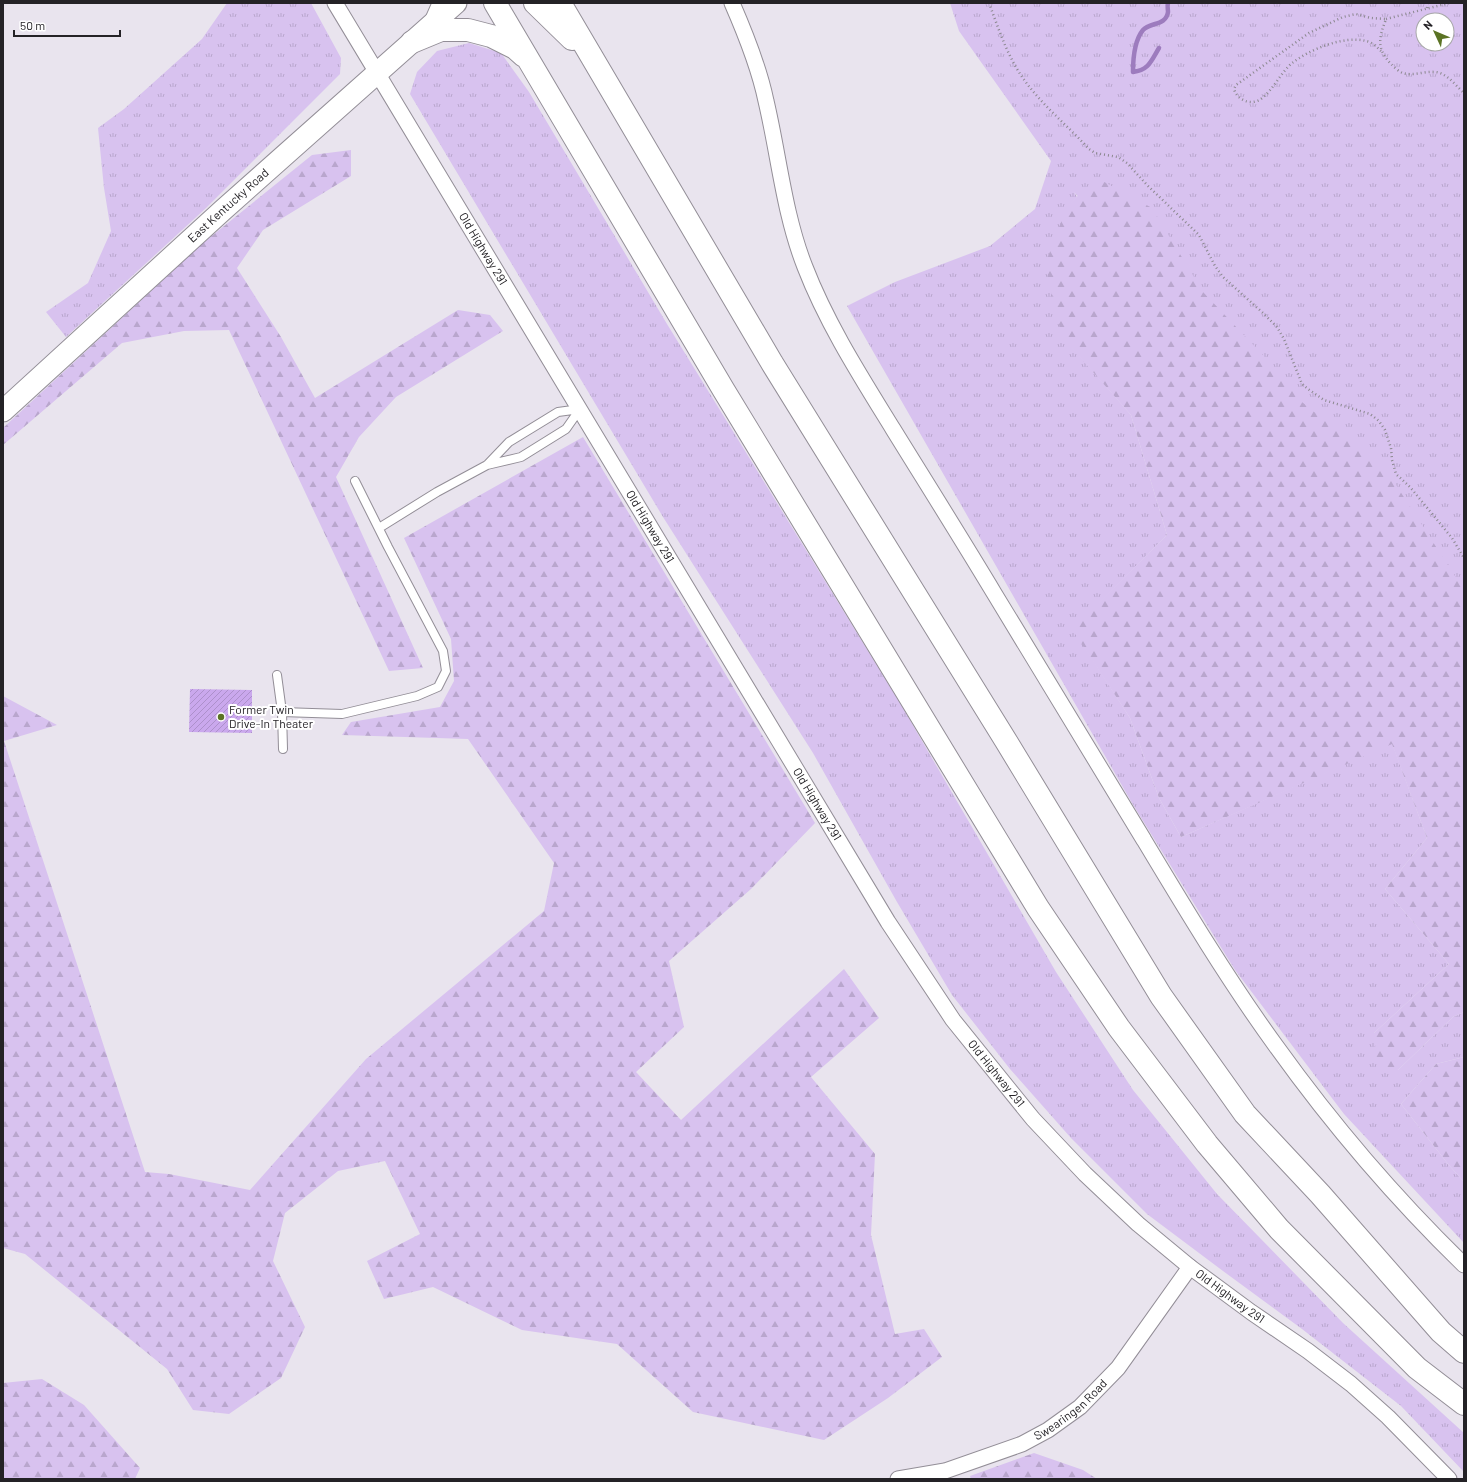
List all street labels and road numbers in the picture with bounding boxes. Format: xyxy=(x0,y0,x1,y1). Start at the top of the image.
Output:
street label: East Kentucky Road xyxy=(185,165,271,245)
street label: Old Highway 291 xyxy=(457,210,511,287)
street label: Old Highway 291 xyxy=(624,487,678,565)
street label: Old Highway 291 xyxy=(791,765,845,842)
street label: Old Highway 291 xyxy=(966,1037,1028,1109)
street label: Old Highway 291 xyxy=(1193,1266,1268,1325)
street label: Swearingen Road xyxy=(1031,1376,1109,1442)

